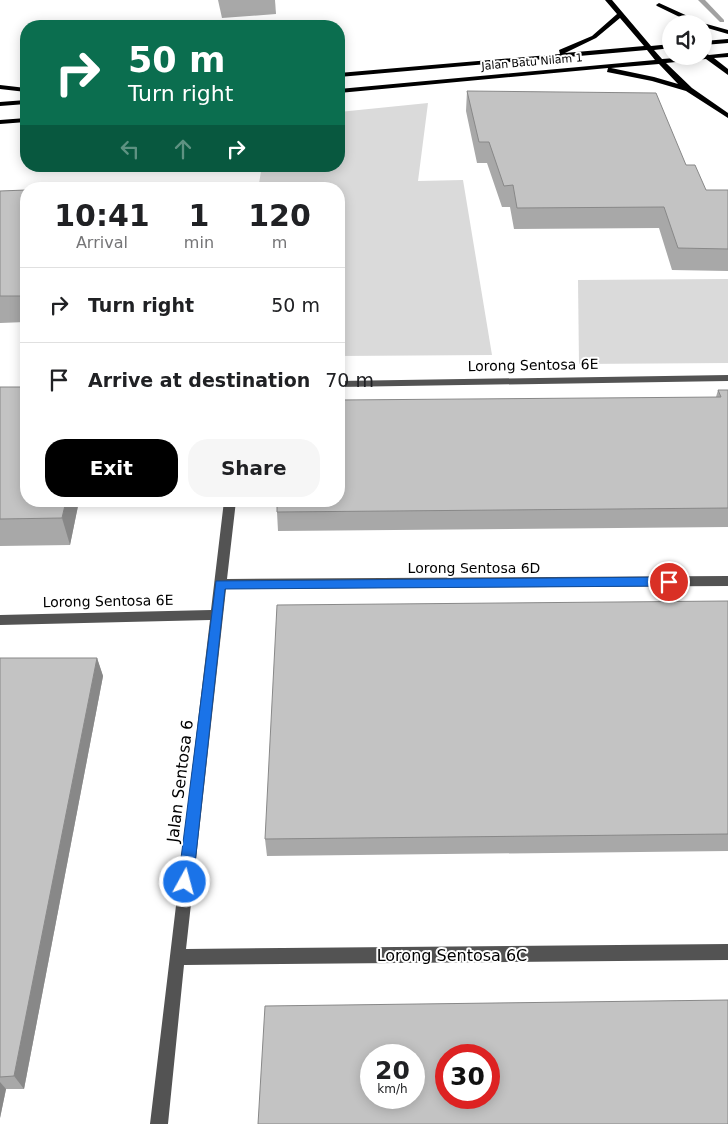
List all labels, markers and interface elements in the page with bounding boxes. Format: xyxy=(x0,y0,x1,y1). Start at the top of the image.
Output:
map controls xyxy=(662,15,712,65)
button: sound xyxy=(662,15,712,65)
icon: right xyxy=(45,40,110,105)
text: 50 m xyxy=(128,40,225,80)
street label: Jalan Batu Nilam 1 xyxy=(480,51,583,73)
text: Turn right xyxy=(128,81,233,106)
icon: left xyxy=(116,135,144,163)
icon: ahead xyxy=(169,135,197,163)
icon: right xyxy=(222,135,250,163)
text: 10:41 xyxy=(54,198,150,233)
text: 1 xyxy=(188,198,209,233)
text: 120 xyxy=(248,198,311,233)
text: Arrival xyxy=(76,233,128,252)
text: min xyxy=(184,233,214,252)
text: m xyxy=(272,233,287,252)
icon: right xyxy=(45,291,73,319)
text: Turn right xyxy=(88,294,194,316)
text: 50 m xyxy=(271,294,320,316)
street label: Lorong Sentosa 6E xyxy=(467,356,599,374)
icon: arrive xyxy=(45,366,73,394)
text: Arrive at destination xyxy=(88,369,310,391)
text: 70 m xyxy=(325,369,374,391)
button: Exit xyxy=(45,439,178,497)
button: Share xyxy=(188,439,320,497)
street label: Lorong Sentosa 6D xyxy=(408,560,540,576)
pin xyxy=(648,561,690,603)
icon: arrive xyxy=(655,568,683,596)
street label: Lorong Sentosa 6E xyxy=(42,592,174,610)
street label: Jalan Sentosa 6 xyxy=(163,718,197,844)
position arrow xyxy=(158,855,210,907)
street label: Lorong Sentosa 6C xyxy=(377,946,527,965)
speed limit sign: 30 xyxy=(435,1044,500,1109)
text: 20 xyxy=(375,1056,410,1085)
text: km/h xyxy=(377,1082,408,1096)

